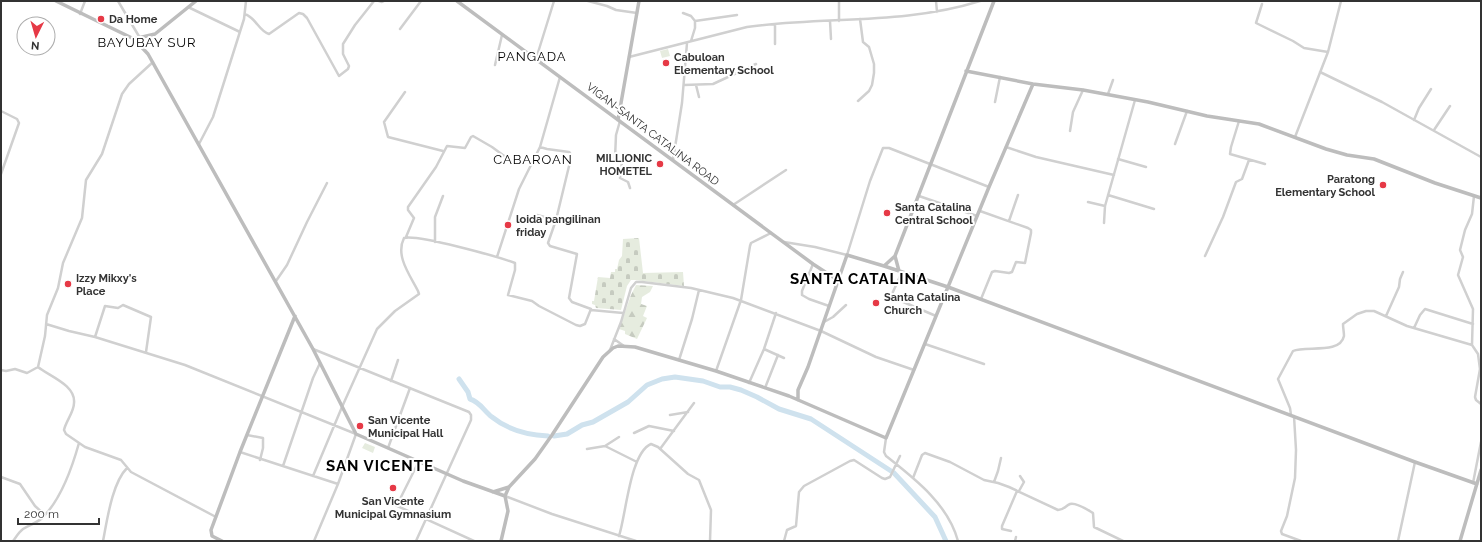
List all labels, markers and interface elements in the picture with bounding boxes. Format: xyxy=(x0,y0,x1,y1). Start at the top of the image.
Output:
place label: Da Home xyxy=(109,13,158,26)
marker: Da Home xyxy=(96,14,106,24)
north arrow xyxy=(16,16,56,56)
district label: BAYUBAY SUR xyxy=(97,35,197,50)
text: N xyxy=(30,39,40,52)
district label: PANGADA xyxy=(497,49,567,64)
place label: Cabuloan Elementary School xyxy=(674,51,774,77)
marker: Cabuloan Elementary School xyxy=(661,58,671,68)
street label: VIGAN-SANTA CATALINA ROAD xyxy=(584,80,722,189)
district label: CABAROAN xyxy=(493,152,573,167)
place label: MILLIONIC HOMETEL xyxy=(596,152,653,178)
marker: MILLIONIC HOMETEL xyxy=(655,159,665,169)
place label: Paratong Elementary School xyxy=(1275,173,1376,199)
marker: Paratong Elementary School xyxy=(1378,180,1388,190)
place label: Santa Catalina Central School xyxy=(895,201,973,227)
marker: Santa Catalina Central School xyxy=(882,208,892,218)
place label: loida pangilinan friday xyxy=(516,213,601,239)
marker: loida pangilinan friday xyxy=(503,220,513,230)
district label: SANTA CATALINA xyxy=(790,270,928,288)
place label: Izzy Mikxy's Place xyxy=(76,272,137,298)
marker: Izzy Mikxy's Place xyxy=(63,279,73,289)
place label: Santa Catalina Church xyxy=(884,291,960,317)
marker: Santa Catalina Church xyxy=(871,298,881,308)
place label: San Vicente Municipal Hall xyxy=(368,414,444,440)
marker: San Vicente Municipal Hall xyxy=(355,421,365,431)
district label: SAN VICENTE xyxy=(326,457,434,475)
marker: San Vicente Municipal Gymnasium xyxy=(388,483,398,493)
place label: San Vicente Municipal Gymnasium xyxy=(335,495,451,521)
scale bar xyxy=(18,500,99,526)
text: 200 m xyxy=(24,507,59,521)

